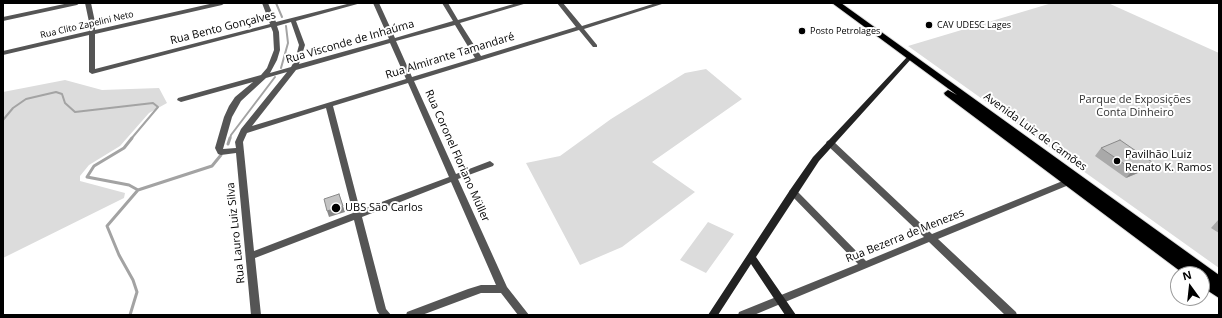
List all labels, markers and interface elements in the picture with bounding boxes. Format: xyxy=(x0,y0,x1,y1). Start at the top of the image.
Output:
street label: Rua Bento Gonçalves xyxy=(169,8,277,48)
street label: Rua Clito Zapelini Neto xyxy=(39,9,135,41)
street label: Rua Visconde de Inhaúma xyxy=(284,17,416,67)
marker: CAV UDESC Lages xyxy=(924,20,934,30)
place label: CAV UDESC Lages xyxy=(937,20,1011,30)
marker: Posto Petrolages xyxy=(797,26,807,36)
place label: Posto Petrolages xyxy=(810,26,880,36)
street label: Rua Almirante Tamandaré xyxy=(384,30,516,82)
street label: Rua Coronel Floriano Müller xyxy=(422,88,492,224)
street label: Avenida Luiz de Camões xyxy=(981,90,1089,174)
park label: Parque de Exposições Conta Dinheiro xyxy=(1079,93,1191,119)
place label: Pavilhão Luiz Renato K. Ramos xyxy=(1125,148,1212,174)
marker: Pavilhão Luiz Renato K. Ramos xyxy=(1112,156,1122,166)
street label: Rua Lauro Luiz Silva xyxy=(224,182,248,284)
place label: UBS São Carlos xyxy=(345,201,423,215)
marker: UBS São Carlos xyxy=(330,202,342,214)
street label: Rua Bezerra de Menezes xyxy=(844,206,966,266)
north arrow xyxy=(1170,266,1210,306)
text: N xyxy=(1181,266,1193,283)

